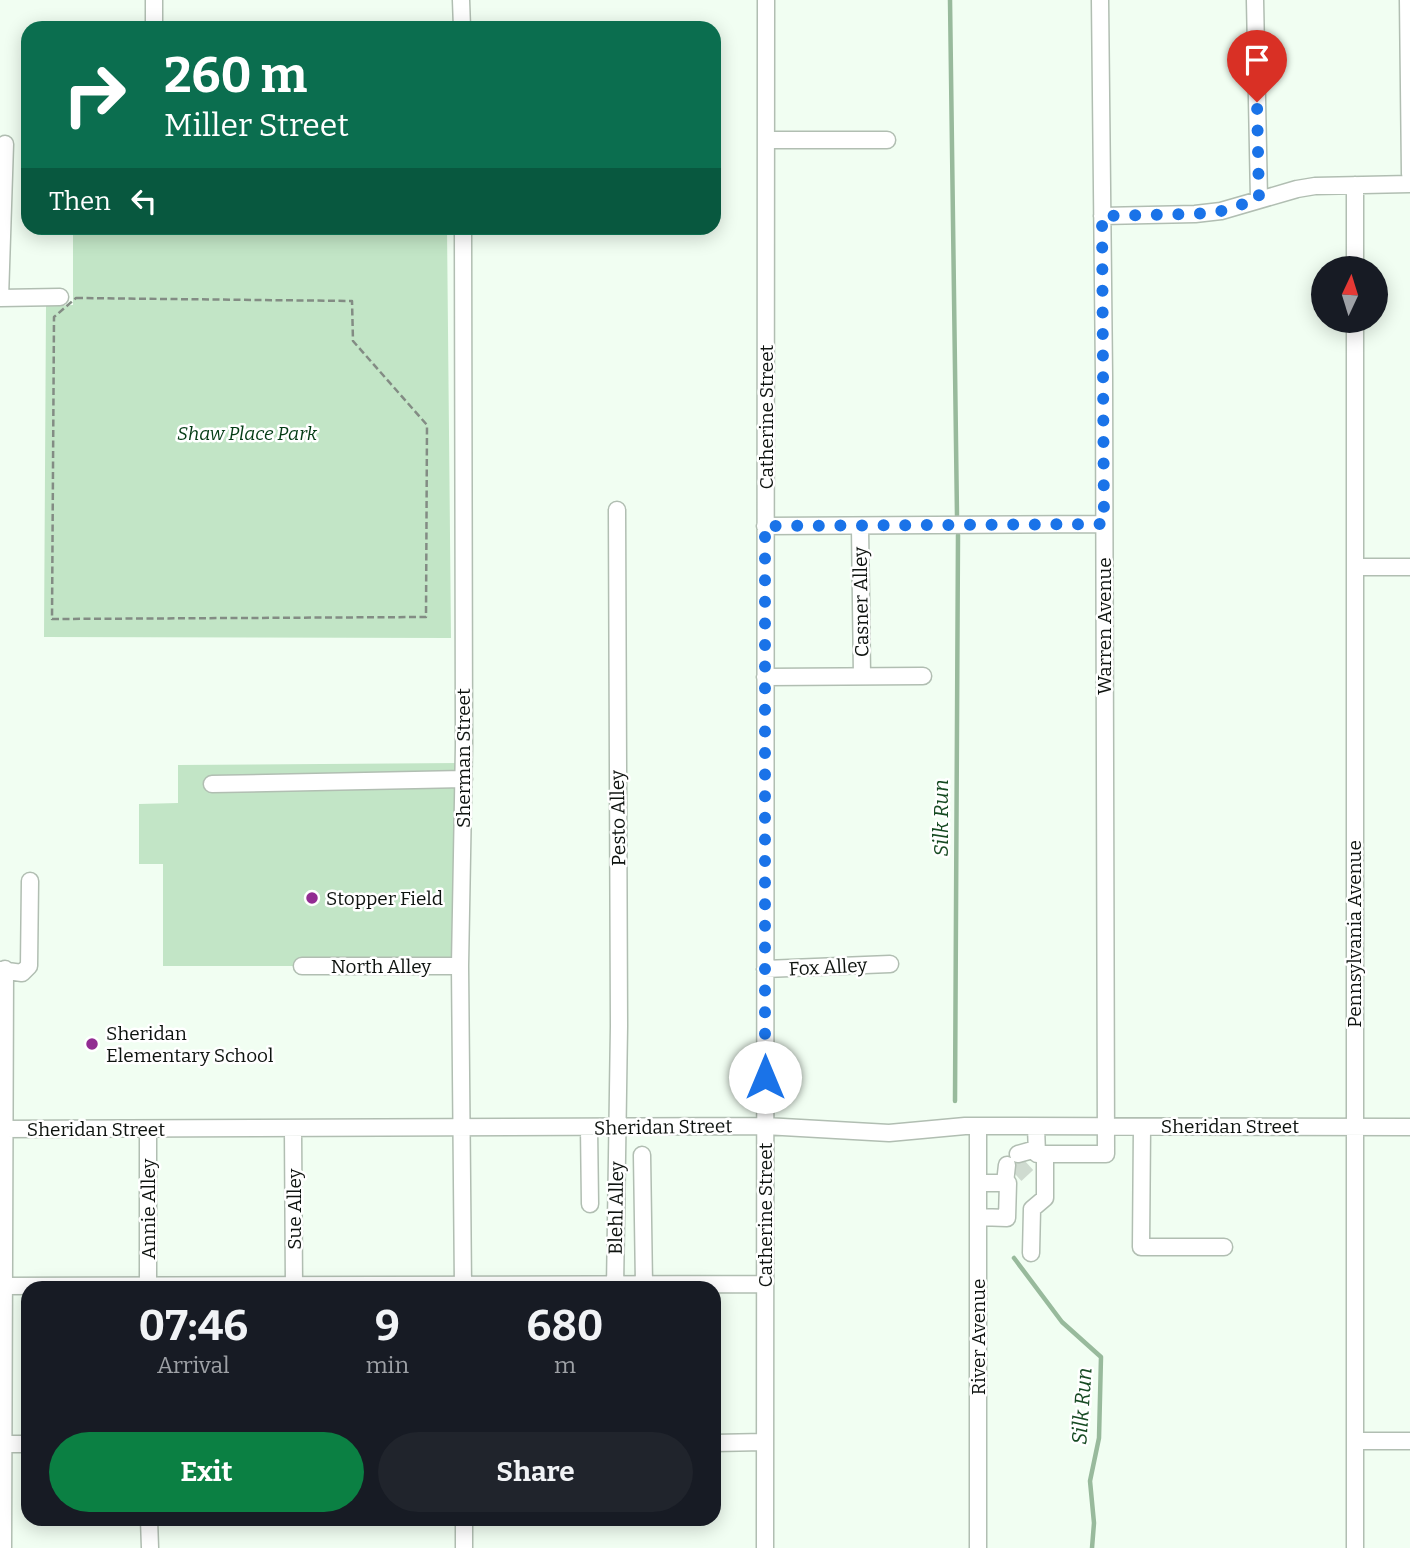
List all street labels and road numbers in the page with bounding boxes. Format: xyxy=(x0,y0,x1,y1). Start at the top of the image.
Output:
street label: Catherine Street xyxy=(755,344,778,489)
street label: Casner Alley xyxy=(849,546,873,657)
street label: Warren Avenue xyxy=(1093,557,1116,695)
street label: Sherman Street xyxy=(452,688,475,828)
street label: Pesto Alley xyxy=(606,769,630,866)
street label: Pennsylvania Avenue xyxy=(1343,840,1366,1028)
street label: Fox Alley xyxy=(788,953,869,981)
street label: North Alley xyxy=(331,955,432,978)
street label: Sheridan Street xyxy=(594,1114,732,1140)
street label: Sheridan Street xyxy=(1161,1115,1299,1138)
street label: Sheridan Street xyxy=(27,1118,165,1141)
street label: Catherine Street xyxy=(754,1142,777,1287)
street label: Annie Alley xyxy=(137,1157,160,1260)
street label: Blehl Alley xyxy=(604,1160,628,1255)
street label: Sue Alley xyxy=(283,1167,306,1250)
street label: River Avenue xyxy=(967,1279,990,1395)

